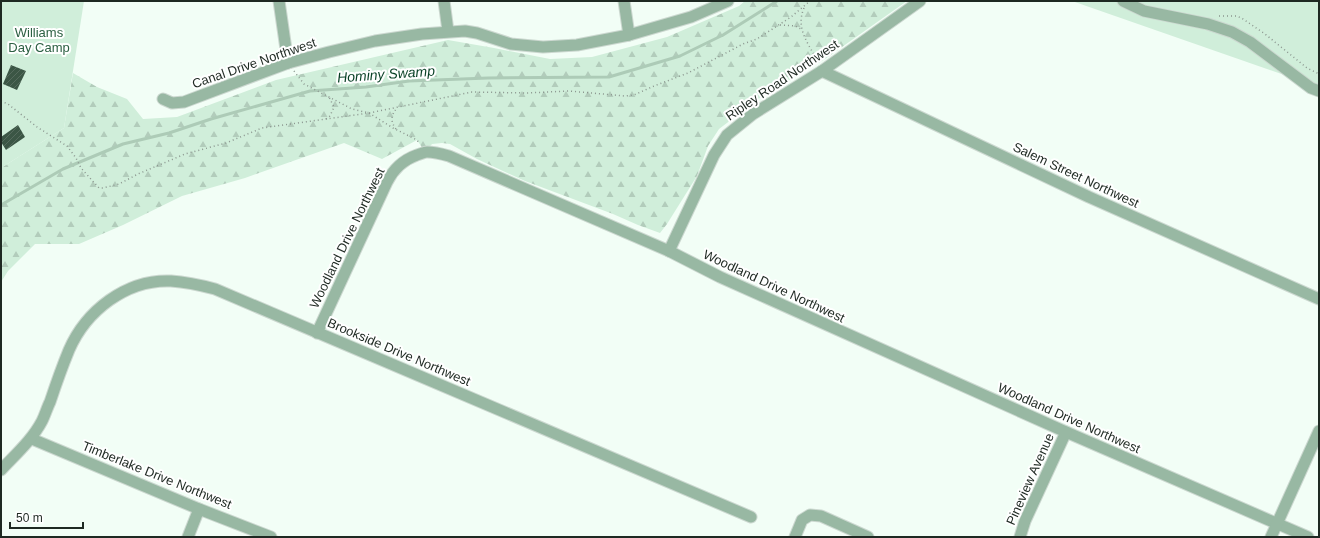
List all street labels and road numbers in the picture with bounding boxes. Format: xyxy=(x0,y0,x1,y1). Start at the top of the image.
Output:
street label: Canal Drive Northwest xyxy=(190,35,318,91)
street label: Ripley Road Northwest xyxy=(723,36,842,123)
street label: Salem Street Northwest xyxy=(1011,139,1142,211)
street label: Woodland Drive Northwest xyxy=(306,165,388,311)
street label: Woodland Drive Northwest xyxy=(701,247,847,326)
street label: Brookside Drive Northwest xyxy=(325,315,473,389)
street label: Woodland Drive Northwest xyxy=(995,380,1143,456)
street label: Pineview Avenue xyxy=(1003,431,1057,527)
street label: Timberlake Drive Northwest xyxy=(80,438,234,512)

